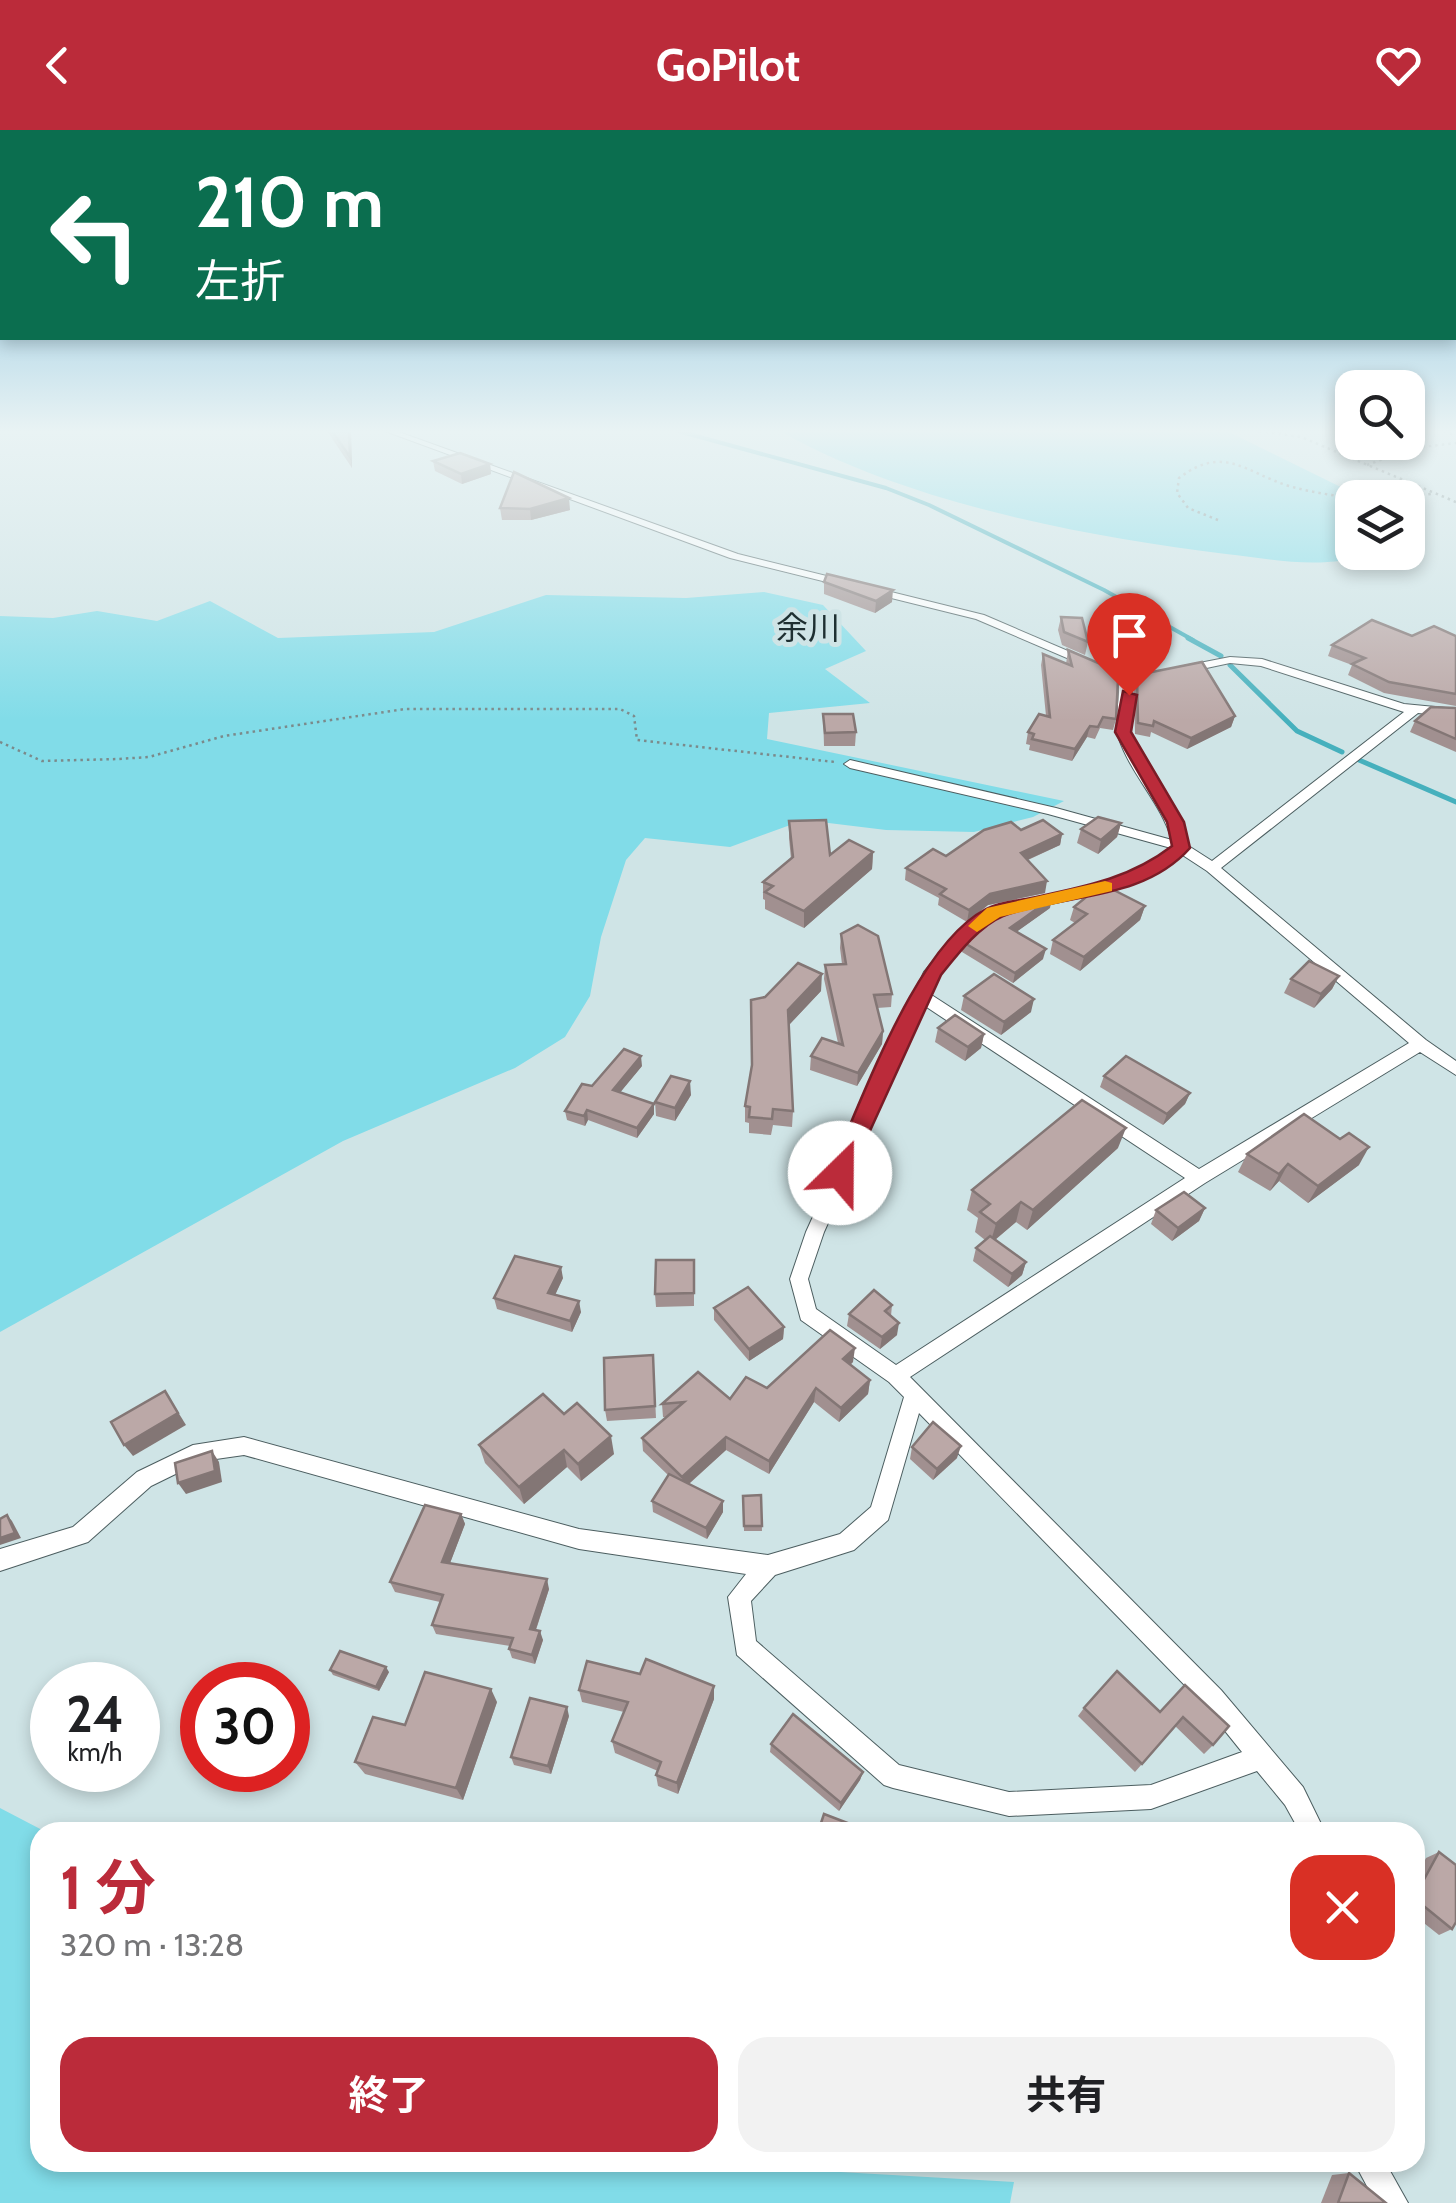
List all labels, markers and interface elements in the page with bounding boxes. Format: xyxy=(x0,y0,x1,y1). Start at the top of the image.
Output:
icon: back xyxy=(30,38,85,93)
text: GoPilot xyxy=(656,38,800,92)
icon: heart xyxy=(1371,38,1426,93)
text: 210 m xyxy=(195,159,384,245)
icon: left xyxy=(30,170,160,300)
text: 左折 xyxy=(195,254,285,308)
map controls xyxy=(1335,370,1425,570)
button: search xyxy=(1335,370,1425,460)
button: layers xyxy=(1335,480,1425,570)
pin xyxy=(1087,593,1172,696)
district label: 余川 xyxy=(776,608,840,647)
icon: arrive xyxy=(1102,608,1157,663)
position arrow xyxy=(788,1121,892,1225)
speed limit sign: 30 xyxy=(180,1662,310,1792)
text: 24 xyxy=(66,1684,124,1745)
text: km/h xyxy=(68,1737,122,1767)
text: 1 分 xyxy=(60,1851,156,1924)
button: close xyxy=(1290,1855,1395,1960)
text: 320 m · 13:28 xyxy=(60,1925,244,1964)
button: 終了 xyxy=(60,2037,718,2152)
button: 共有 xyxy=(738,2037,1395,2152)

